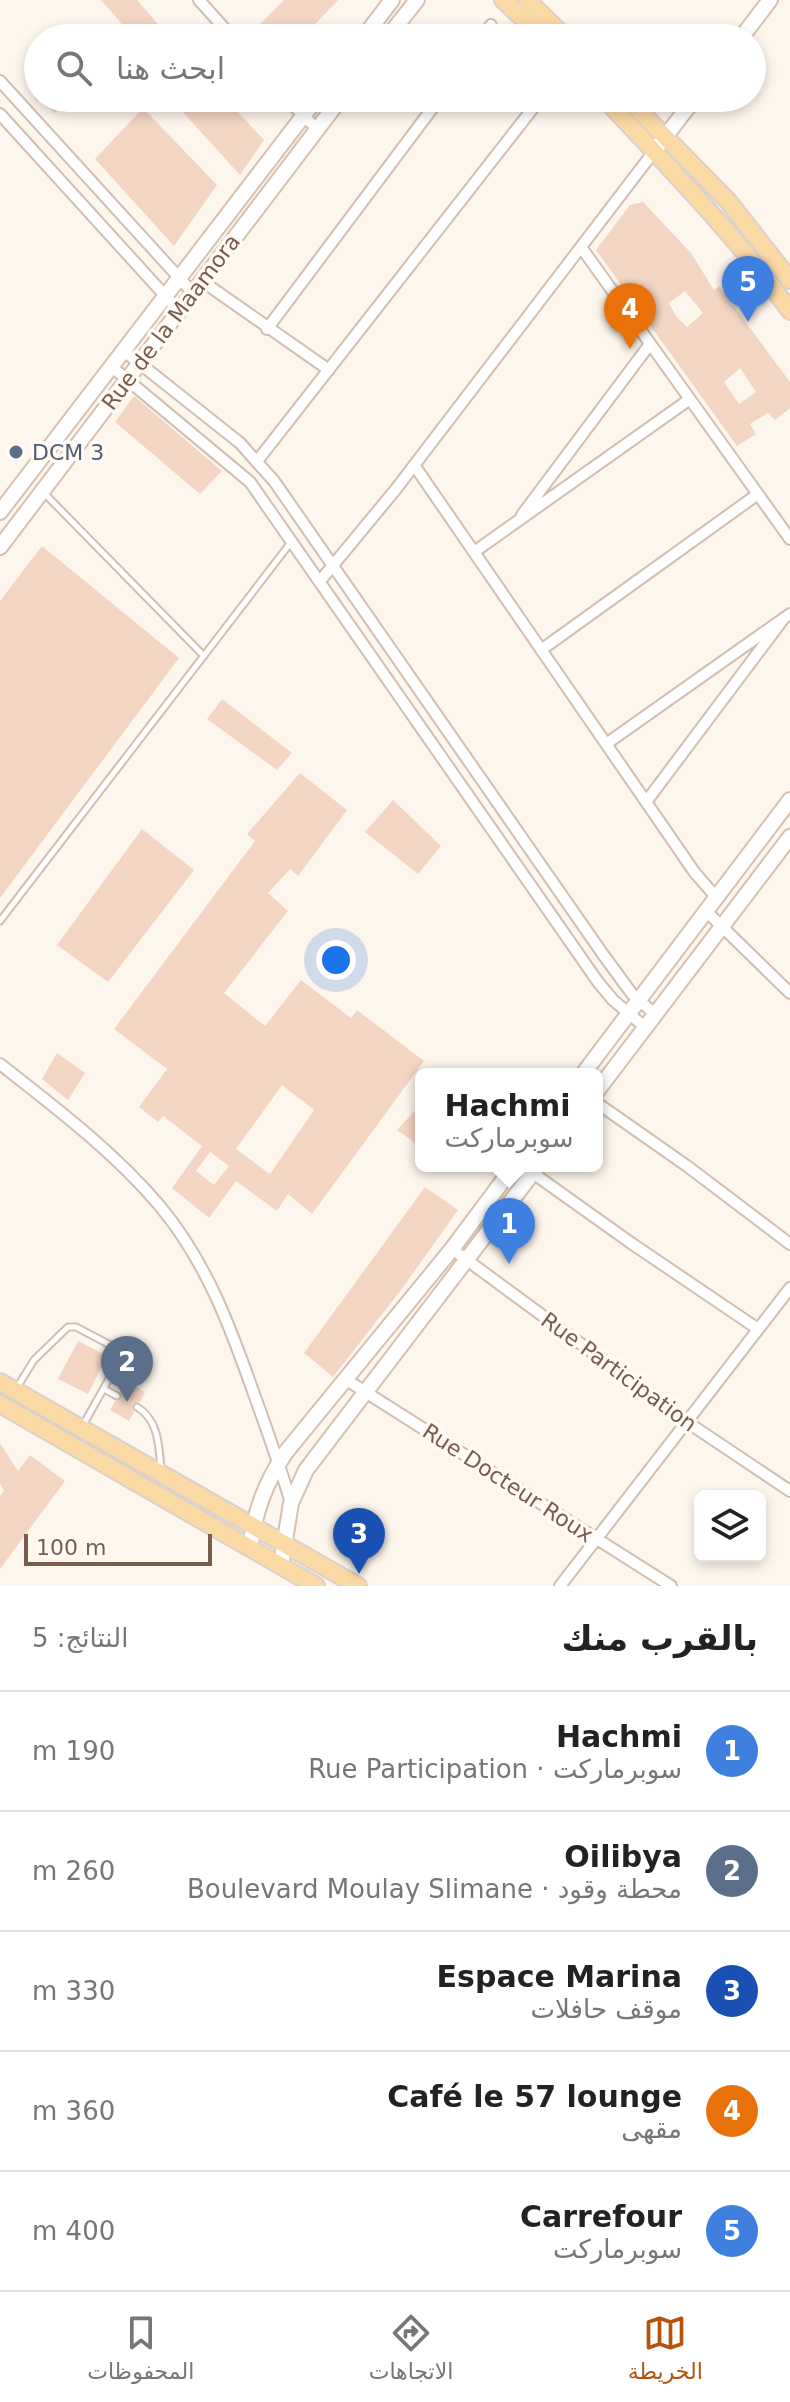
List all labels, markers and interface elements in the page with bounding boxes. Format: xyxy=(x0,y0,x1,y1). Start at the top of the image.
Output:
search box xyxy=(24,24,766,112)
icon: search xyxy=(52,46,96,90)
text: ابحث هنا xyxy=(116,51,225,86)
street label: Rue de la Maamora xyxy=(97,229,245,415)
pin: 5 xyxy=(722,256,774,322)
pin: 4 xyxy=(604,283,656,349)
place label: DCM 3 xyxy=(32,440,104,465)
marker: DCM 3 xyxy=(7,443,25,461)
your location xyxy=(316,940,356,980)
popup xyxy=(415,1068,603,1172)
text: Hachmi xyxy=(444,1088,570,1123)
text: سوبرماركت xyxy=(444,1123,574,1153)
pin: 1 xyxy=(483,1198,535,1264)
street label: Rue Participation xyxy=(536,1307,702,1437)
pin: 2 xyxy=(101,1336,153,1402)
street label: Rue Docteur Roux xyxy=(418,1419,598,1547)
map controls xyxy=(694,1490,766,1562)
button: layers xyxy=(694,1490,766,1562)
pin: 3 xyxy=(333,1508,385,1574)
scale bar xyxy=(24,1530,212,1566)
text: 100 m xyxy=(36,1535,106,1560)
text: بالقرب منك xyxy=(561,1618,758,1658)
text: النتائج: 5 xyxy=(32,1623,128,1653)
text: Hachmi xyxy=(556,1719,682,1754)
text: 190 m xyxy=(32,1736,115,1766)
text: 1 xyxy=(723,1736,741,1766)
text: سوبرماركت · Rue Participation xyxy=(308,1754,682,1784)
text: Oilibya xyxy=(564,1839,682,1874)
text: 260 m xyxy=(32,1856,115,1886)
text: 2 xyxy=(723,1856,741,1886)
text: محطة وقود · Boulevard Moulay Slimane xyxy=(187,1874,682,1904)
text: Espace Marina xyxy=(437,1959,682,1994)
text: 330 m xyxy=(32,1976,115,2006)
text: 3 xyxy=(723,1976,741,2006)
text: موقف حافلات xyxy=(531,1994,682,2024)
text: Café le 57 lounge xyxy=(387,2079,682,2114)
text: 360 m xyxy=(32,2096,115,2126)
text: 4 xyxy=(723,2096,741,2126)
text: مقهى xyxy=(621,2114,682,2144)
text: Carrefour xyxy=(520,2199,682,2234)
text: 400 m xyxy=(32,2216,115,2246)
text: 5 xyxy=(723,2216,741,2246)
text: سوبرماركت xyxy=(553,2234,682,2264)
tab: المحفوظات xyxy=(87,2311,194,2384)
tab: الاتجاهات xyxy=(369,2311,453,2384)
tab: الخريطة xyxy=(628,2311,703,2384)

